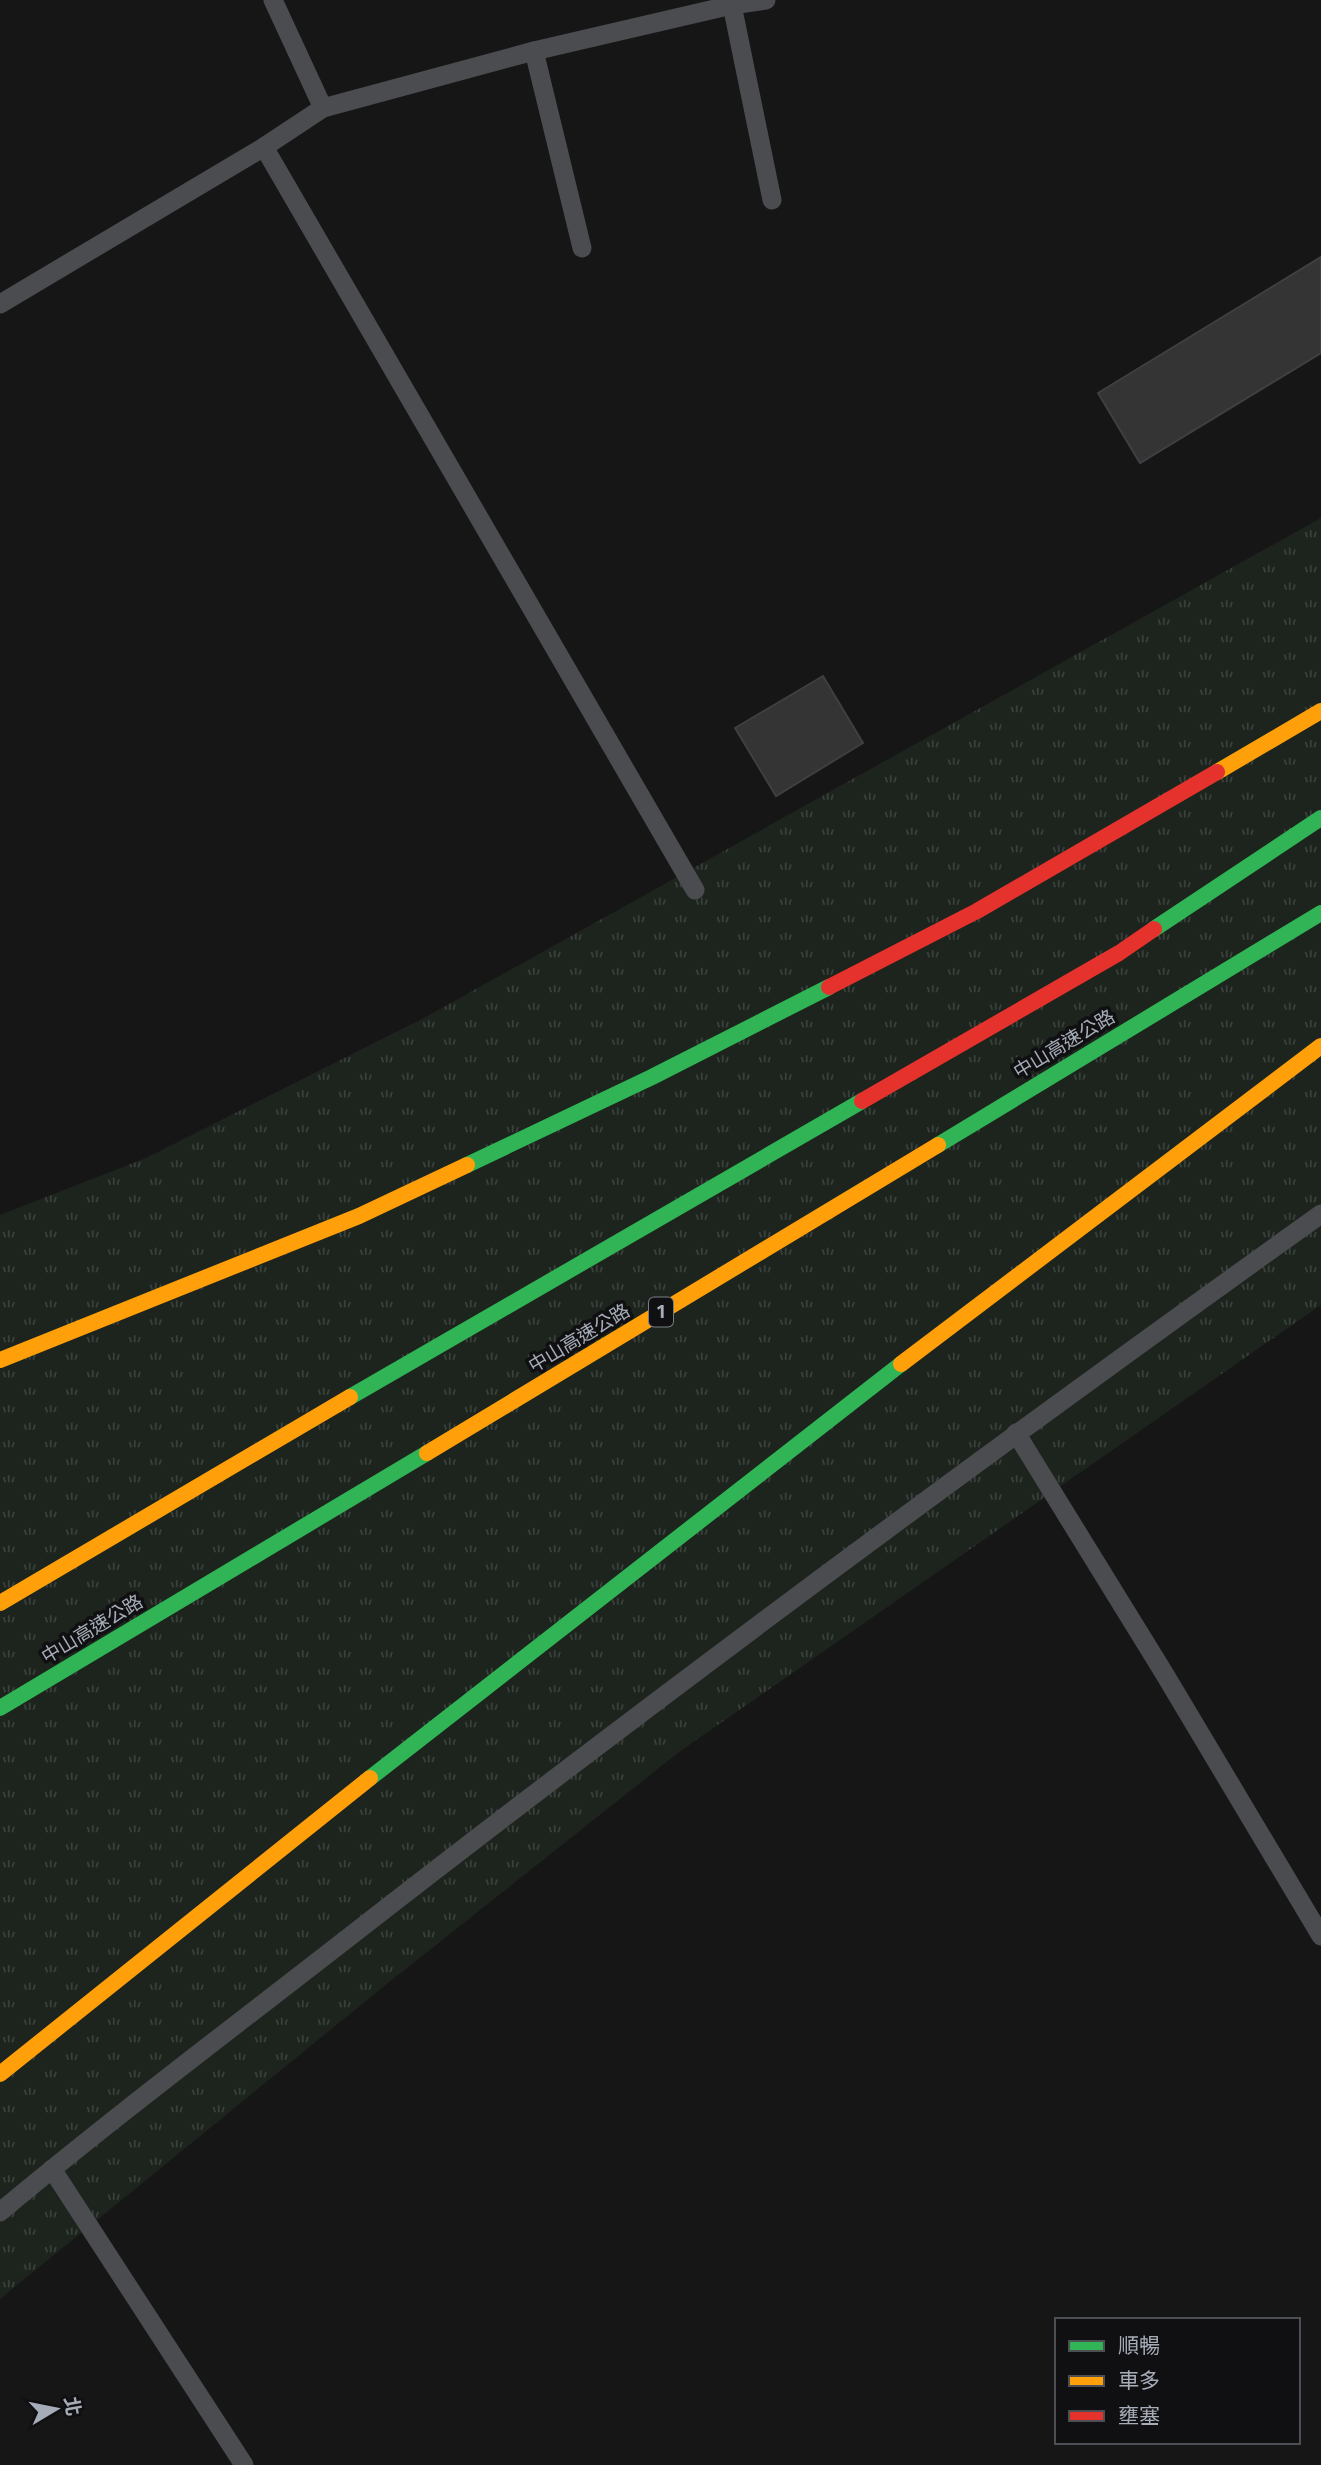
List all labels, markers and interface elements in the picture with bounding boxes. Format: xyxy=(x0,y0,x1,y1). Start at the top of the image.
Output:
street label: 中山高速公路 xyxy=(1009,1005,1119,1083)
road number: 1 xyxy=(649,1297,673,1326)
street label: 中山高速公路 xyxy=(524,1299,634,1377)
street label: 中山高速公路 xyxy=(37,1590,147,1668)
legend xyxy=(1055,2318,1300,2444)
text: 順暢 xyxy=(1118,2333,1160,2359)
text: 車多 xyxy=(1118,2368,1160,2394)
north arrow xyxy=(21,2374,91,2444)
text: 北 xyxy=(59,2395,85,2417)
text: 壅塞 xyxy=(1118,2403,1160,2429)

